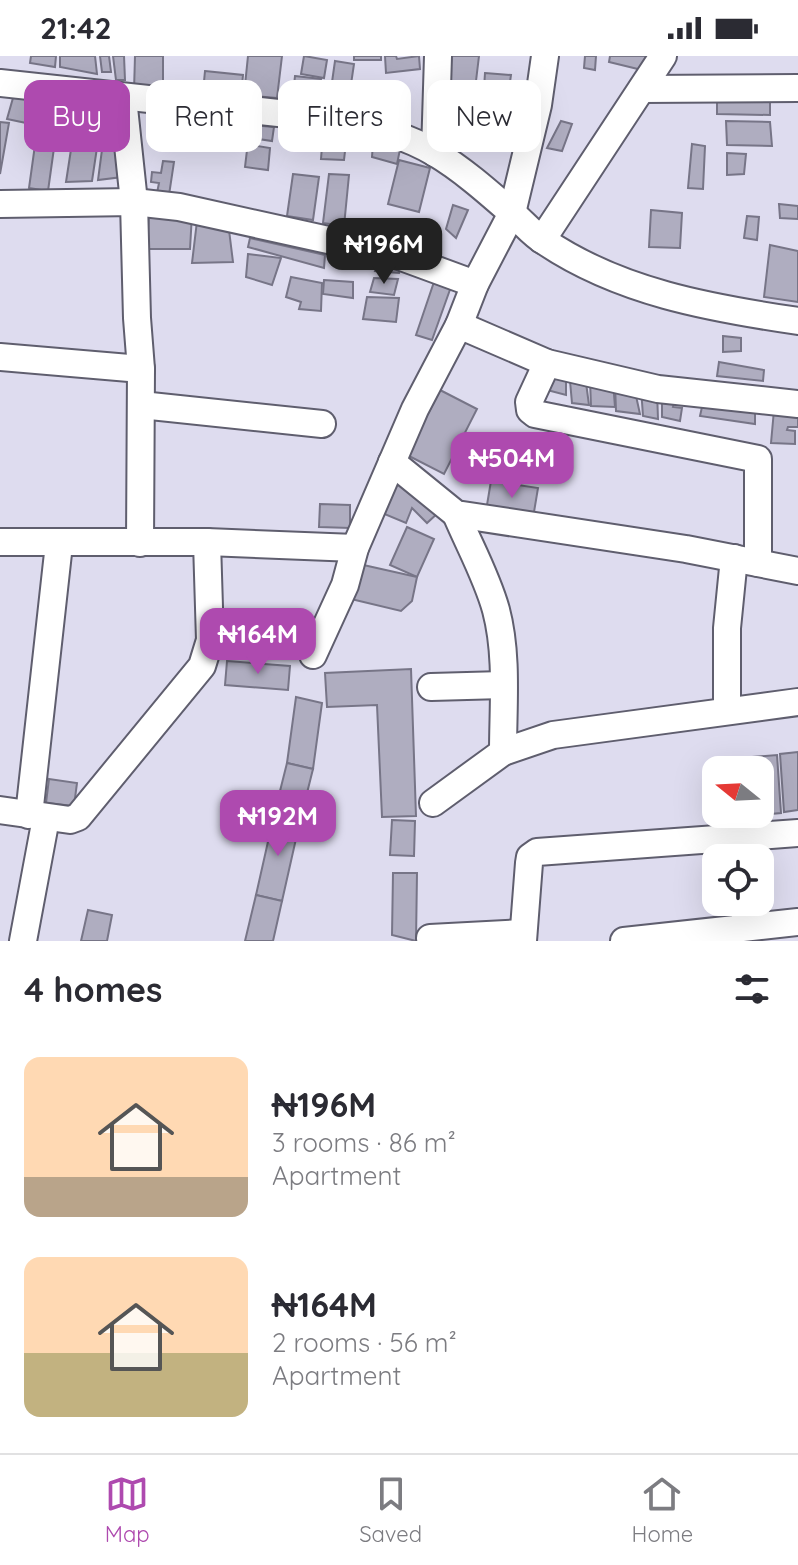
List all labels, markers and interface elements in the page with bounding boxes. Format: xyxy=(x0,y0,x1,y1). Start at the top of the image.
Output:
text: 21:42 xyxy=(40,9,112,47)
chip: Buy xyxy=(24,80,130,152)
chip: Rent xyxy=(146,80,262,152)
chip: Filters xyxy=(278,80,411,152)
chip: New xyxy=(427,80,541,152)
pin: ₦196M xyxy=(328,218,440,286)
text: ₦196M xyxy=(344,227,424,260)
pin: ₦504M xyxy=(456,432,568,500)
text: ₦504M xyxy=(469,441,555,474)
pin: ₦164M xyxy=(202,608,314,676)
text: ₦164M xyxy=(218,617,298,650)
north arrow xyxy=(702,756,774,828)
map controls xyxy=(702,756,774,916)
pin: ₦192M xyxy=(222,790,334,858)
text: ₦192M xyxy=(238,799,318,832)
button: locate xyxy=(702,844,774,916)
icon: filters xyxy=(730,967,774,1011)
text: 4 homes xyxy=(24,968,162,1011)
text: ₦196M xyxy=(272,1083,376,1126)
icon: home xyxy=(88,1089,184,1185)
text: 3 rooms · 86 m² xyxy=(272,1126,456,1159)
text: Apartment xyxy=(272,1159,401,1192)
text: ₦164M xyxy=(272,1283,377,1326)
icon: home xyxy=(88,1289,184,1385)
text: 2 rooms · 56 m² xyxy=(272,1326,457,1359)
text: Apartment xyxy=(272,1359,401,1392)
tab: Map xyxy=(105,1472,150,1548)
tab: Saved xyxy=(359,1472,422,1548)
tab: Home xyxy=(632,1472,693,1548)

